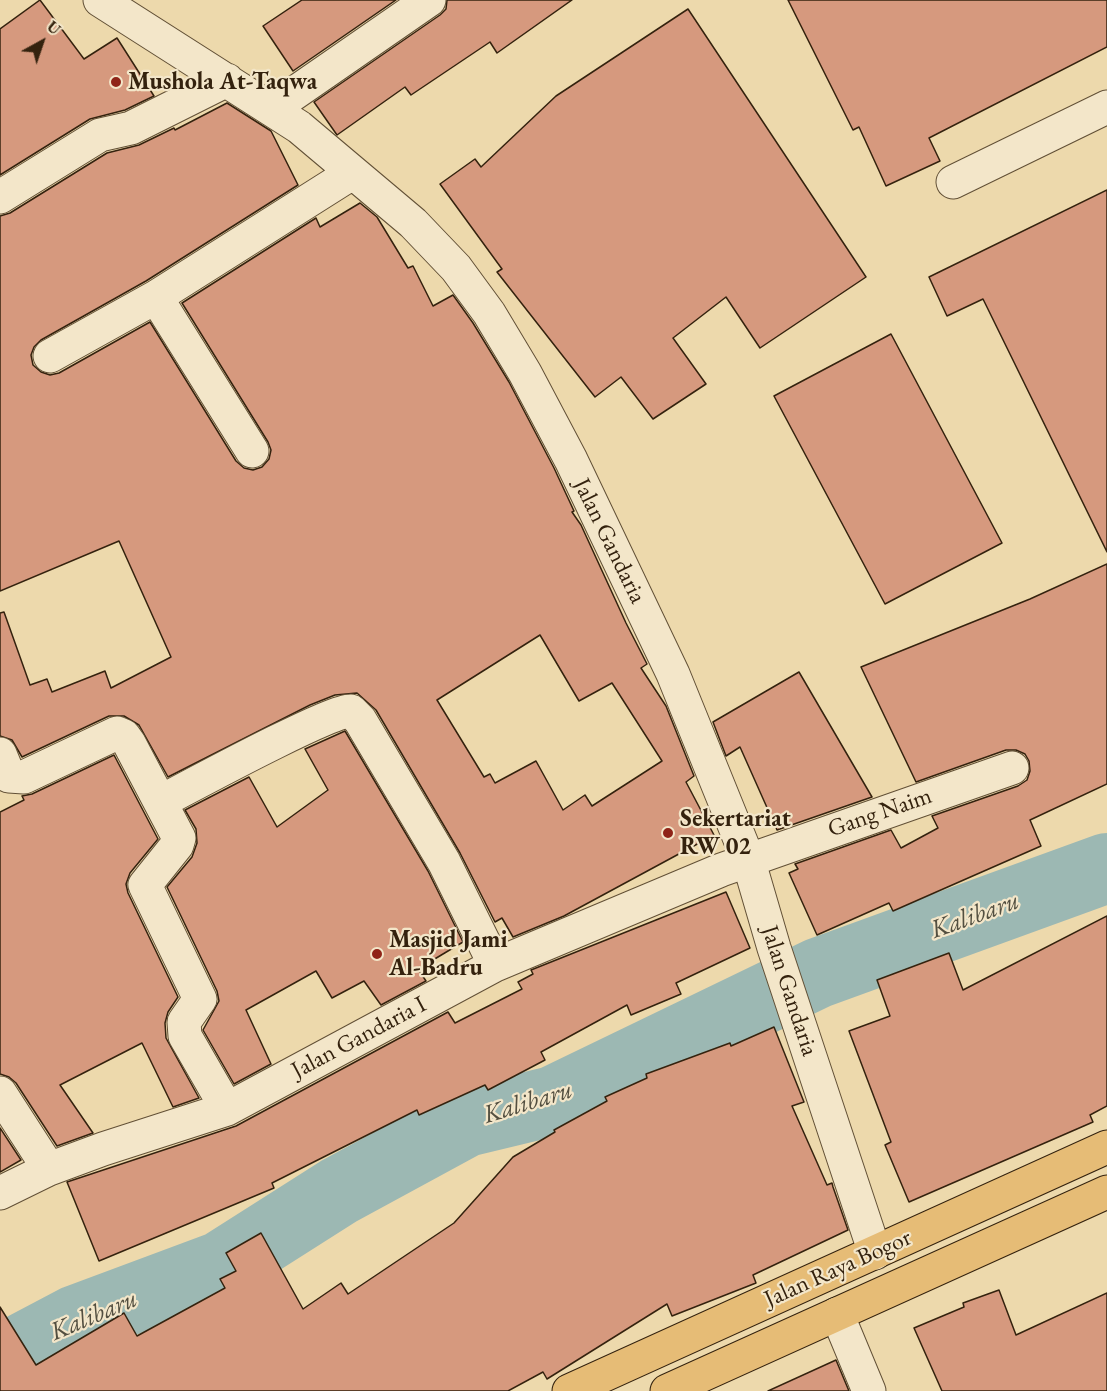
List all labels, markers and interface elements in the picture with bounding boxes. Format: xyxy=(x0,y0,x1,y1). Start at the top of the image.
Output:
north arrow xyxy=(12,12,72,72)
text: U xyxy=(43,16,65,40)
place label: Mushola At-Taqwa xyxy=(128,68,317,96)
marker: Mushola At-Taqwa xyxy=(109,75,123,89)
street label: Jalan Gandaria xyxy=(566,474,652,608)
street label: Gang Naim xyxy=(824,782,936,844)
place label: Sekertariat RW 02 xyxy=(680,805,791,861)
marker: Sekertariat RW 02 xyxy=(661,826,675,840)
water label: Kalibaru xyxy=(927,886,1023,946)
street label: Jalan Gandaria xyxy=(754,922,824,1060)
place label: Masjid Jami Al-Badru xyxy=(389,926,508,982)
marker: Masjid Jami Al-Badru xyxy=(370,947,384,961)
street label: Jalan Gandaria I xyxy=(287,990,431,1086)
water label: Kalibaru xyxy=(480,1075,576,1131)
street label: Jalan Raya Bogor xyxy=(760,1224,916,1314)
water label: Kalibaru xyxy=(46,1284,142,1348)

